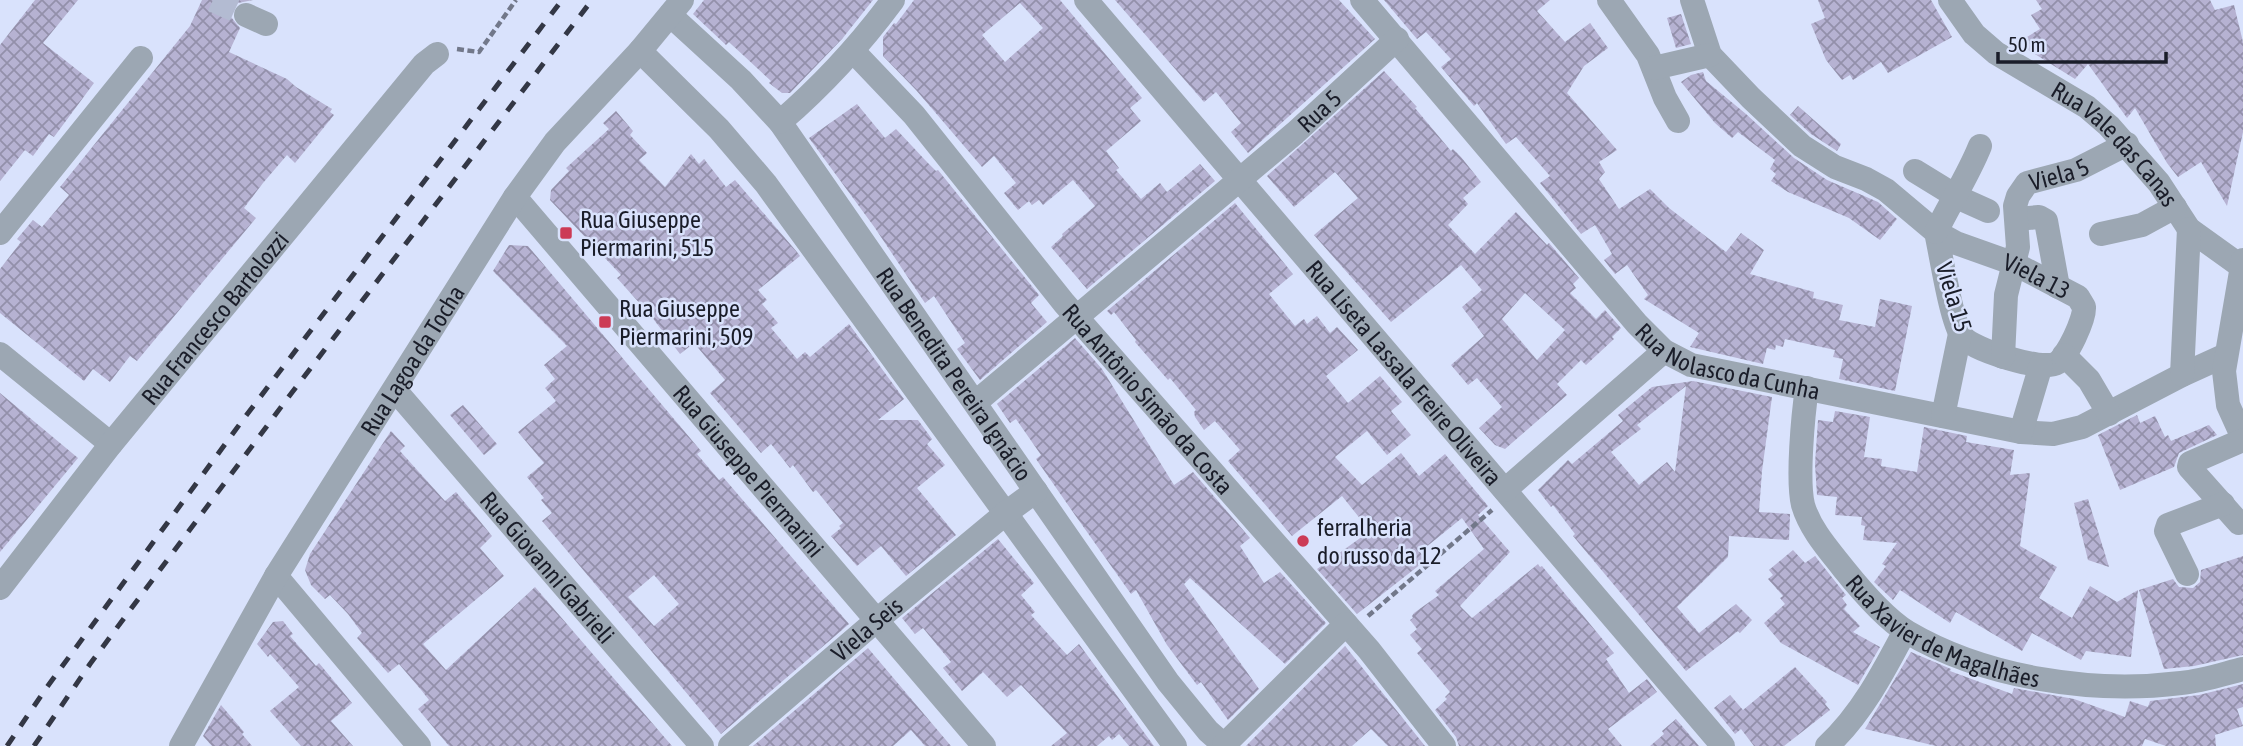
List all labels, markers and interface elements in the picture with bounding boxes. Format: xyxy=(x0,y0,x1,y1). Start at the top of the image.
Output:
scale bar xyxy=(1998,21,2166,65)
text: 50 m xyxy=(2008,32,2046,56)
street label: Rua Vale das Canas xyxy=(2047,76,2184,211)
street label: Rua 5 xyxy=(1292,84,1346,137)
street label: Viela 5 xyxy=(2026,152,2093,195)
place label: Rua Giuseppe Piermarini, 515 xyxy=(580,206,714,261)
marker: Rua Giuseppe Piermarini, 515 xyxy=(558,225,574,241)
street label: Rua Francesco Bartolozzi xyxy=(136,226,294,410)
street label: Viela 13 xyxy=(2000,248,2075,304)
street label: Rua Liseta Lassala Freire Oliveira xyxy=(1301,255,1508,491)
street label: Viela 15 xyxy=(1931,259,1977,335)
street label: Rua Benedita Pereira Ignácio xyxy=(871,262,1038,486)
street label: Rua Lagoa da Tocha xyxy=(355,280,469,440)
place label: Rua Giuseppe Piermarini, 509 xyxy=(619,295,753,350)
street label: Rua Antônio Simão da Costa xyxy=(1057,298,1239,499)
marker: Rua Giuseppe Piermarini, 509 xyxy=(597,314,613,330)
street label: Rua Nolasco da Cunha xyxy=(1630,317,1822,404)
street label: Rua Giuseppe Piermarini xyxy=(668,379,830,562)
street label: Rua Giovanni Gabrieli xyxy=(475,486,620,648)
place label: ferralheria do russo da 12 xyxy=(1317,514,1442,569)
marker: ferralheria do russo da 12 xyxy=(1295,533,1311,549)
street label: Rua Xavier de Magalhães xyxy=(1841,569,2042,692)
street label: Viela Seis xyxy=(826,591,907,666)

